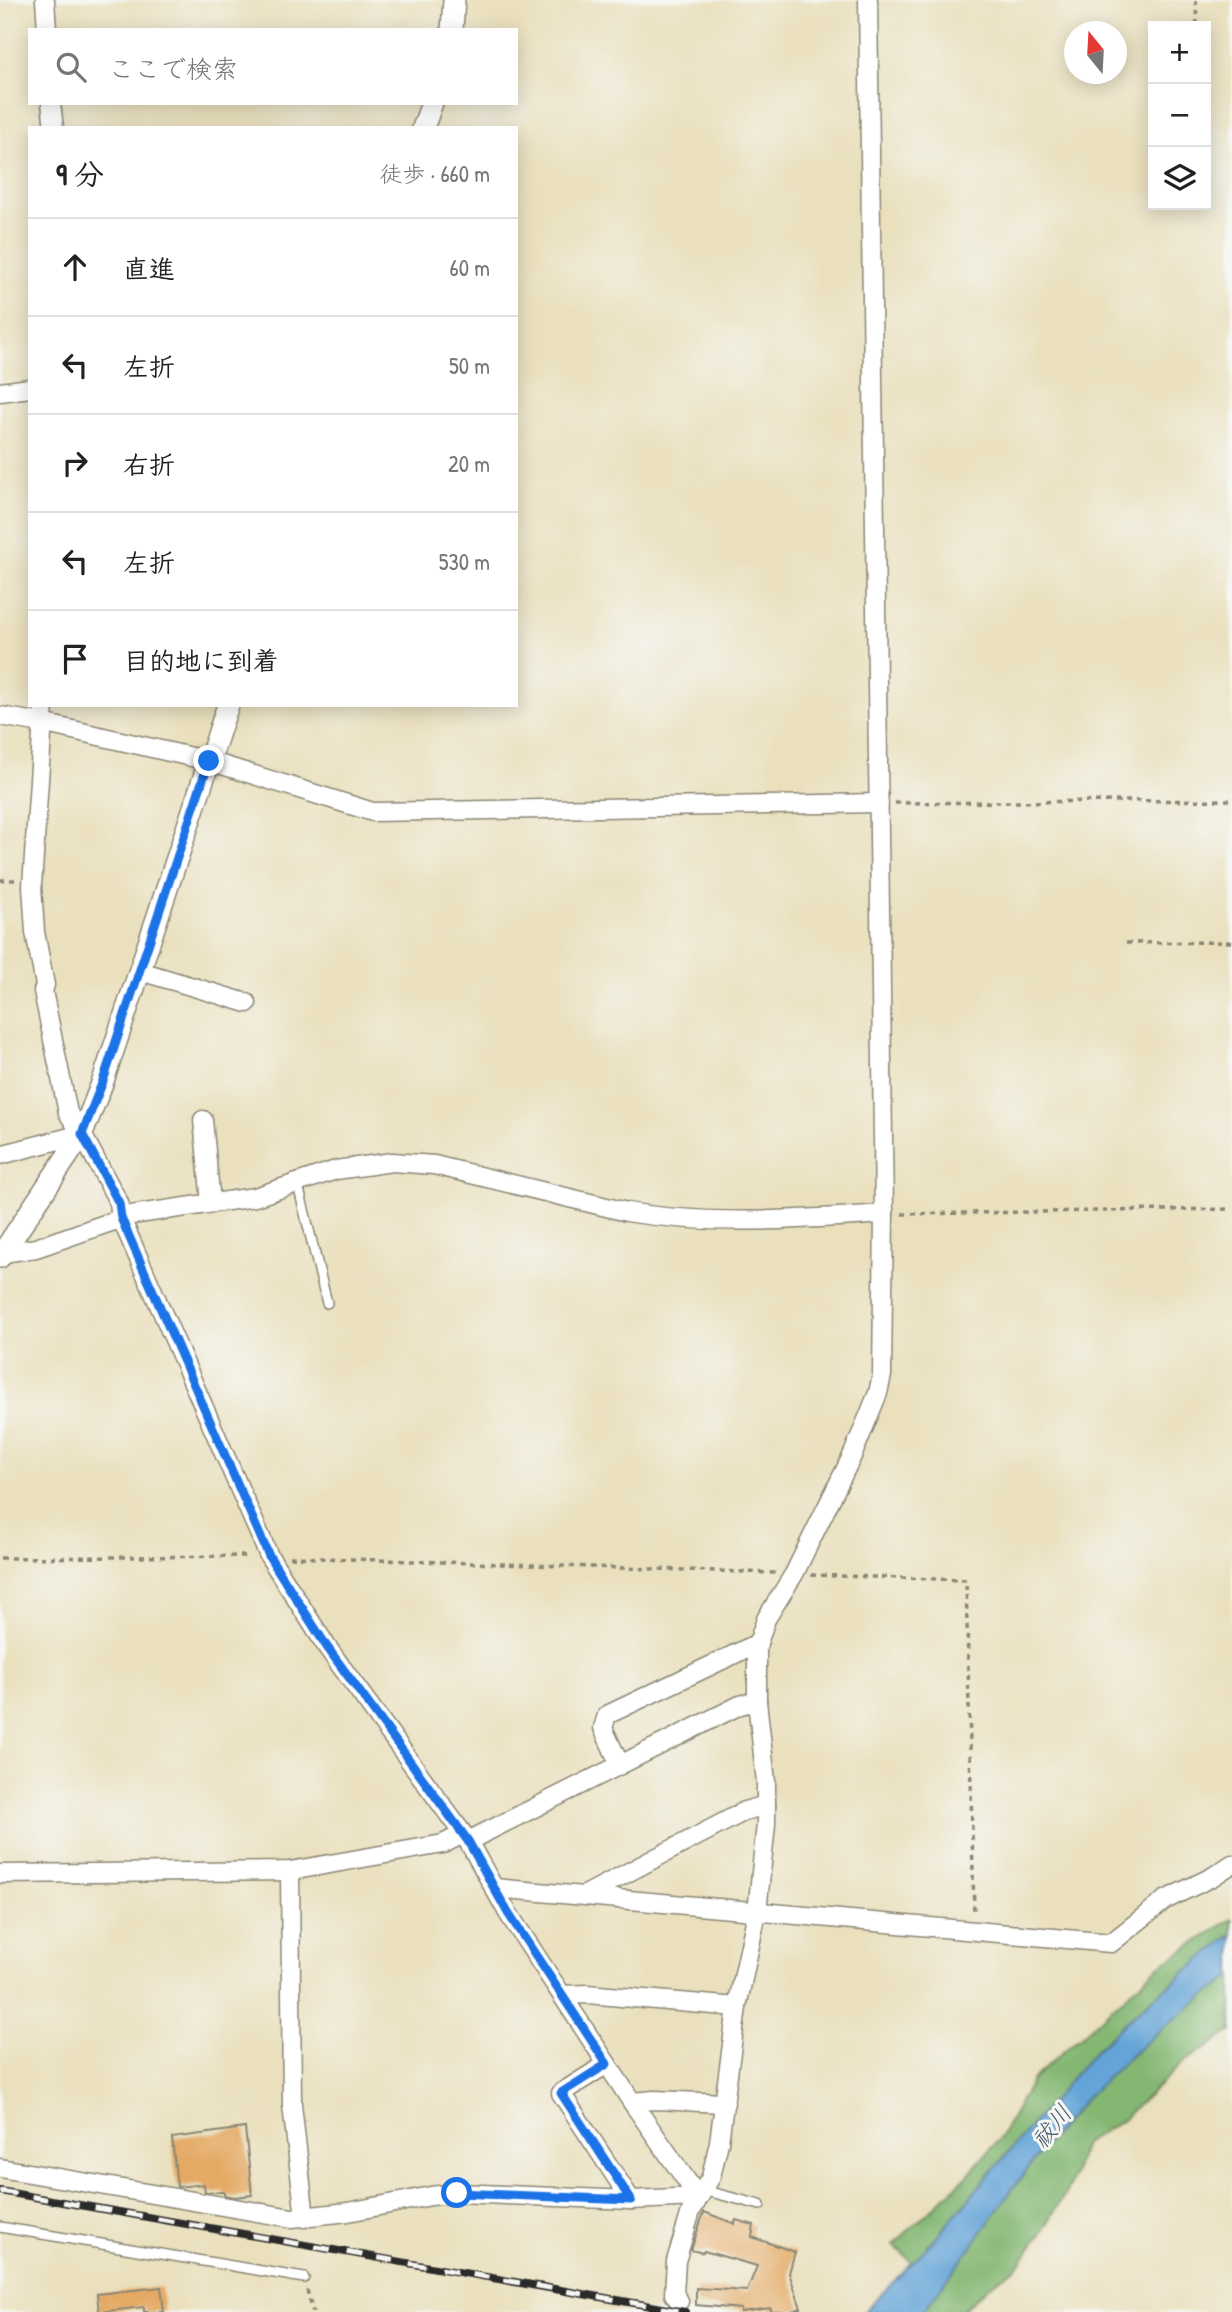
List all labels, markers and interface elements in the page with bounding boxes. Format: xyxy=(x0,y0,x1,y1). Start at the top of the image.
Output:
north arrow xyxy=(1064,21,1127,84)
map controls xyxy=(1148,21,1211,210)
button: + xyxy=(1148,21,1211,84)
search box xyxy=(28,28,518,105)
icon: search xyxy=(52,48,90,86)
text: ここで検索 xyxy=(108,51,238,86)
button: − xyxy=(1148,84,1211,147)
button: layers xyxy=(1148,147,1211,210)
text: 9 分 xyxy=(56,154,104,194)
text: 徒歩 · 660 m xyxy=(379,158,490,189)
icon: ahead xyxy=(56,248,94,286)
text: 直進 xyxy=(123,251,175,286)
text: 60 m xyxy=(450,252,490,283)
icon: left xyxy=(56,346,94,384)
text: 左折 xyxy=(123,349,175,384)
text: 50 m xyxy=(449,350,490,381)
icon: right xyxy=(56,444,94,482)
text: 右折 xyxy=(123,447,175,482)
text: 20 m xyxy=(448,448,490,479)
icon: left xyxy=(56,542,94,580)
text: 左折 xyxy=(123,545,175,580)
text: 530 m xyxy=(439,546,490,577)
icon: arrive xyxy=(56,640,94,678)
text: 目的地に到着 xyxy=(123,643,279,678)
route end xyxy=(193,745,224,776)
water label: 祓川 xyxy=(1023,2097,1079,2155)
route start xyxy=(441,2177,472,2208)

